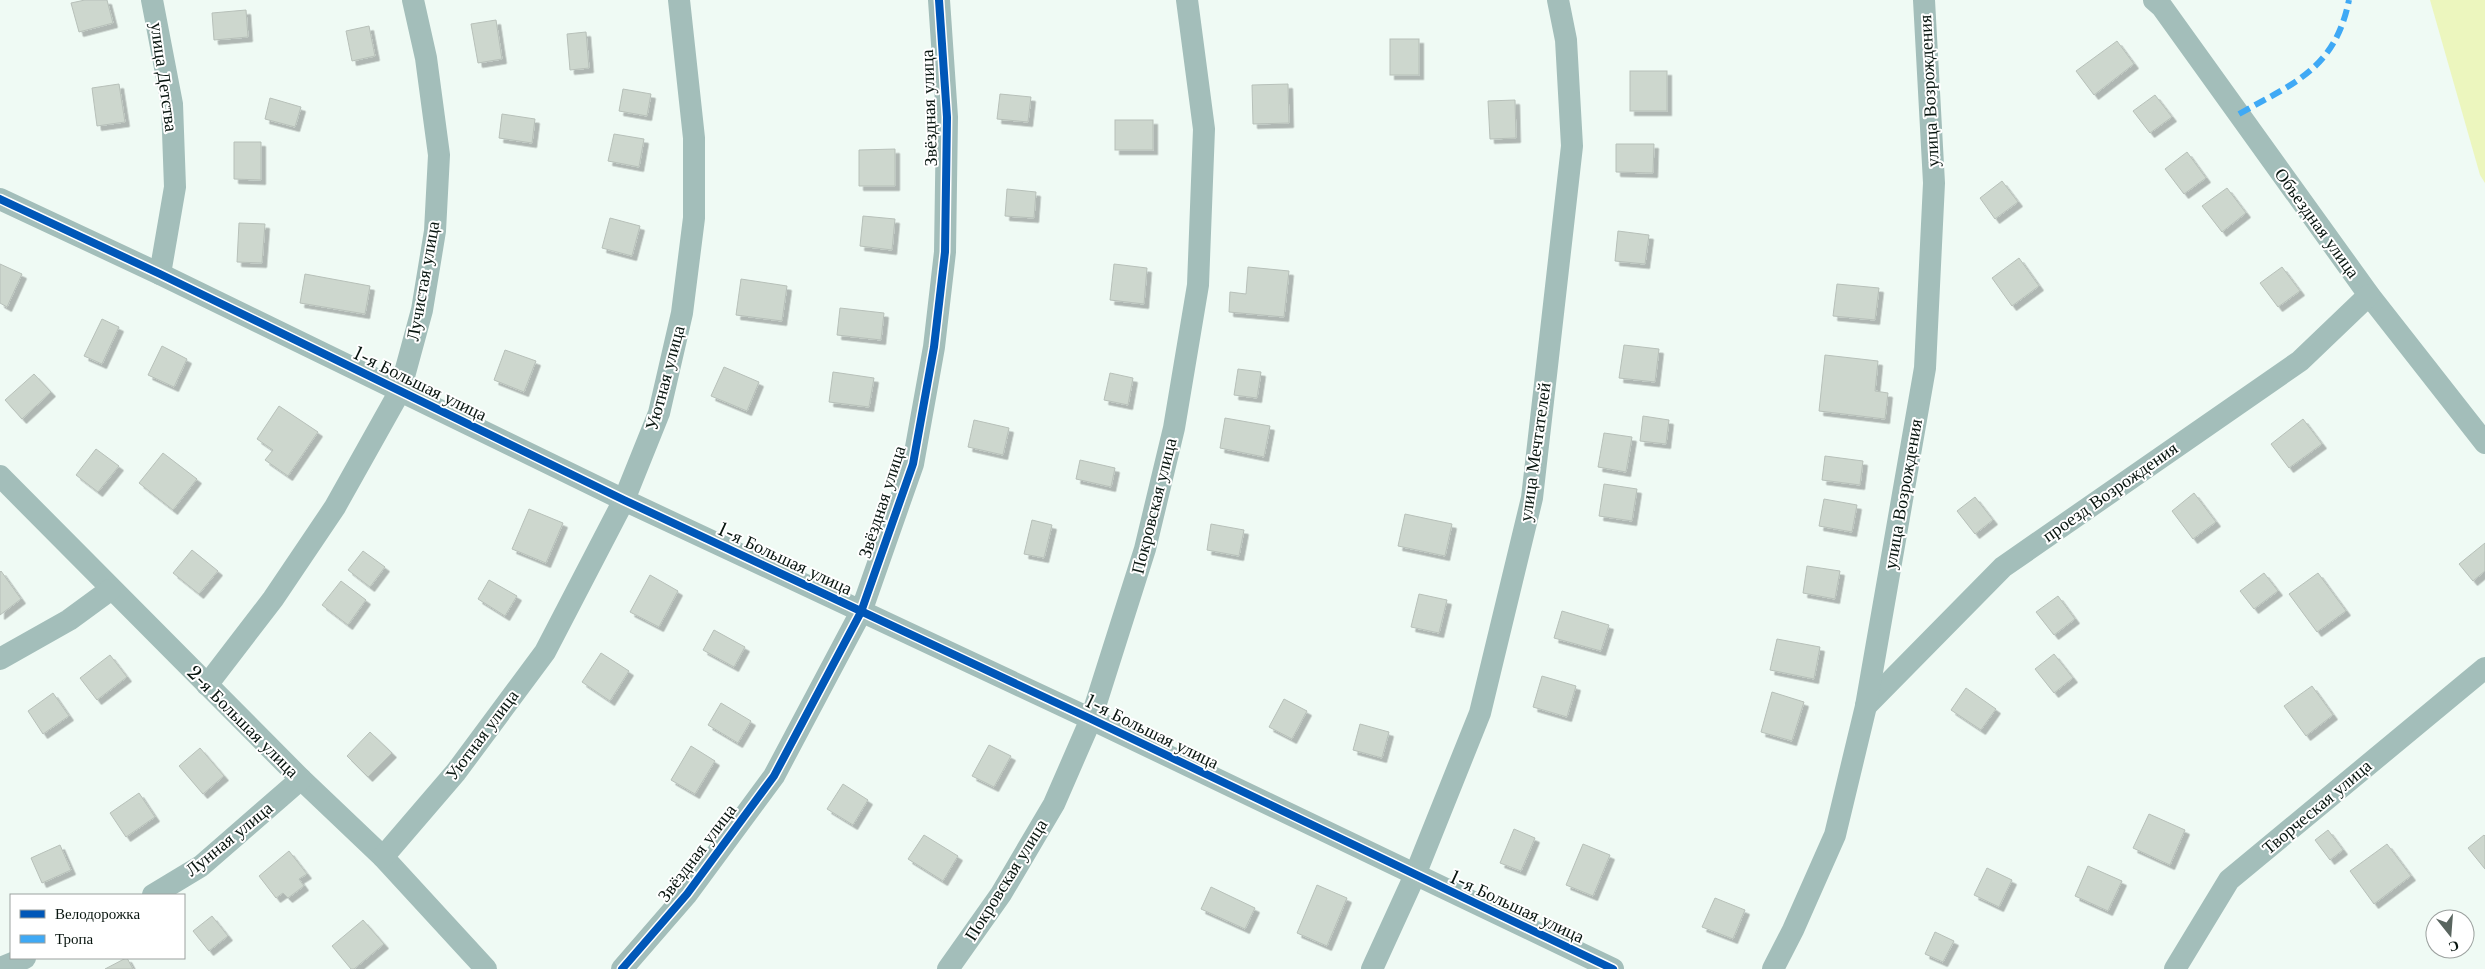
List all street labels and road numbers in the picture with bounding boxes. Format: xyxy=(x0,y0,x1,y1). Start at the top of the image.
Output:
street label: улица Возрождения xyxy=(1914,14,1944,168)
street label: улица Детства xyxy=(145,21,183,133)
street label: Звёздная улица xyxy=(916,49,942,167)
street label: Объездная улица xyxy=(2270,164,2364,282)
street label: Лучистая улица xyxy=(402,219,444,343)
street label: Уютная улица xyxy=(640,323,690,433)
street label: 1-я Большая улица xyxy=(350,342,490,426)
street label: улица Мечтателей xyxy=(1514,381,1556,523)
street label: улица Возрождения xyxy=(1879,417,1927,571)
street label: Покровская улица xyxy=(1126,436,1182,576)
street label: проезд Возрождения xyxy=(2038,437,2182,547)
street label: Звёздная улица xyxy=(853,443,911,561)
street label: 1-я Большая улица xyxy=(714,518,856,600)
street label: 2-я Большая улица xyxy=(183,662,303,782)
street label: Уютная улица xyxy=(441,685,523,785)
street label: 1-я Большая улица xyxy=(1082,690,1222,774)
street label: Творческая улица xyxy=(2258,755,2376,859)
street label: Лунная улица xyxy=(181,797,277,881)
street label: Звёздная улица xyxy=(653,800,741,906)
street label: Покровская улица xyxy=(960,815,1052,945)
street label: 1-я Большая улица xyxy=(1446,866,1588,948)

